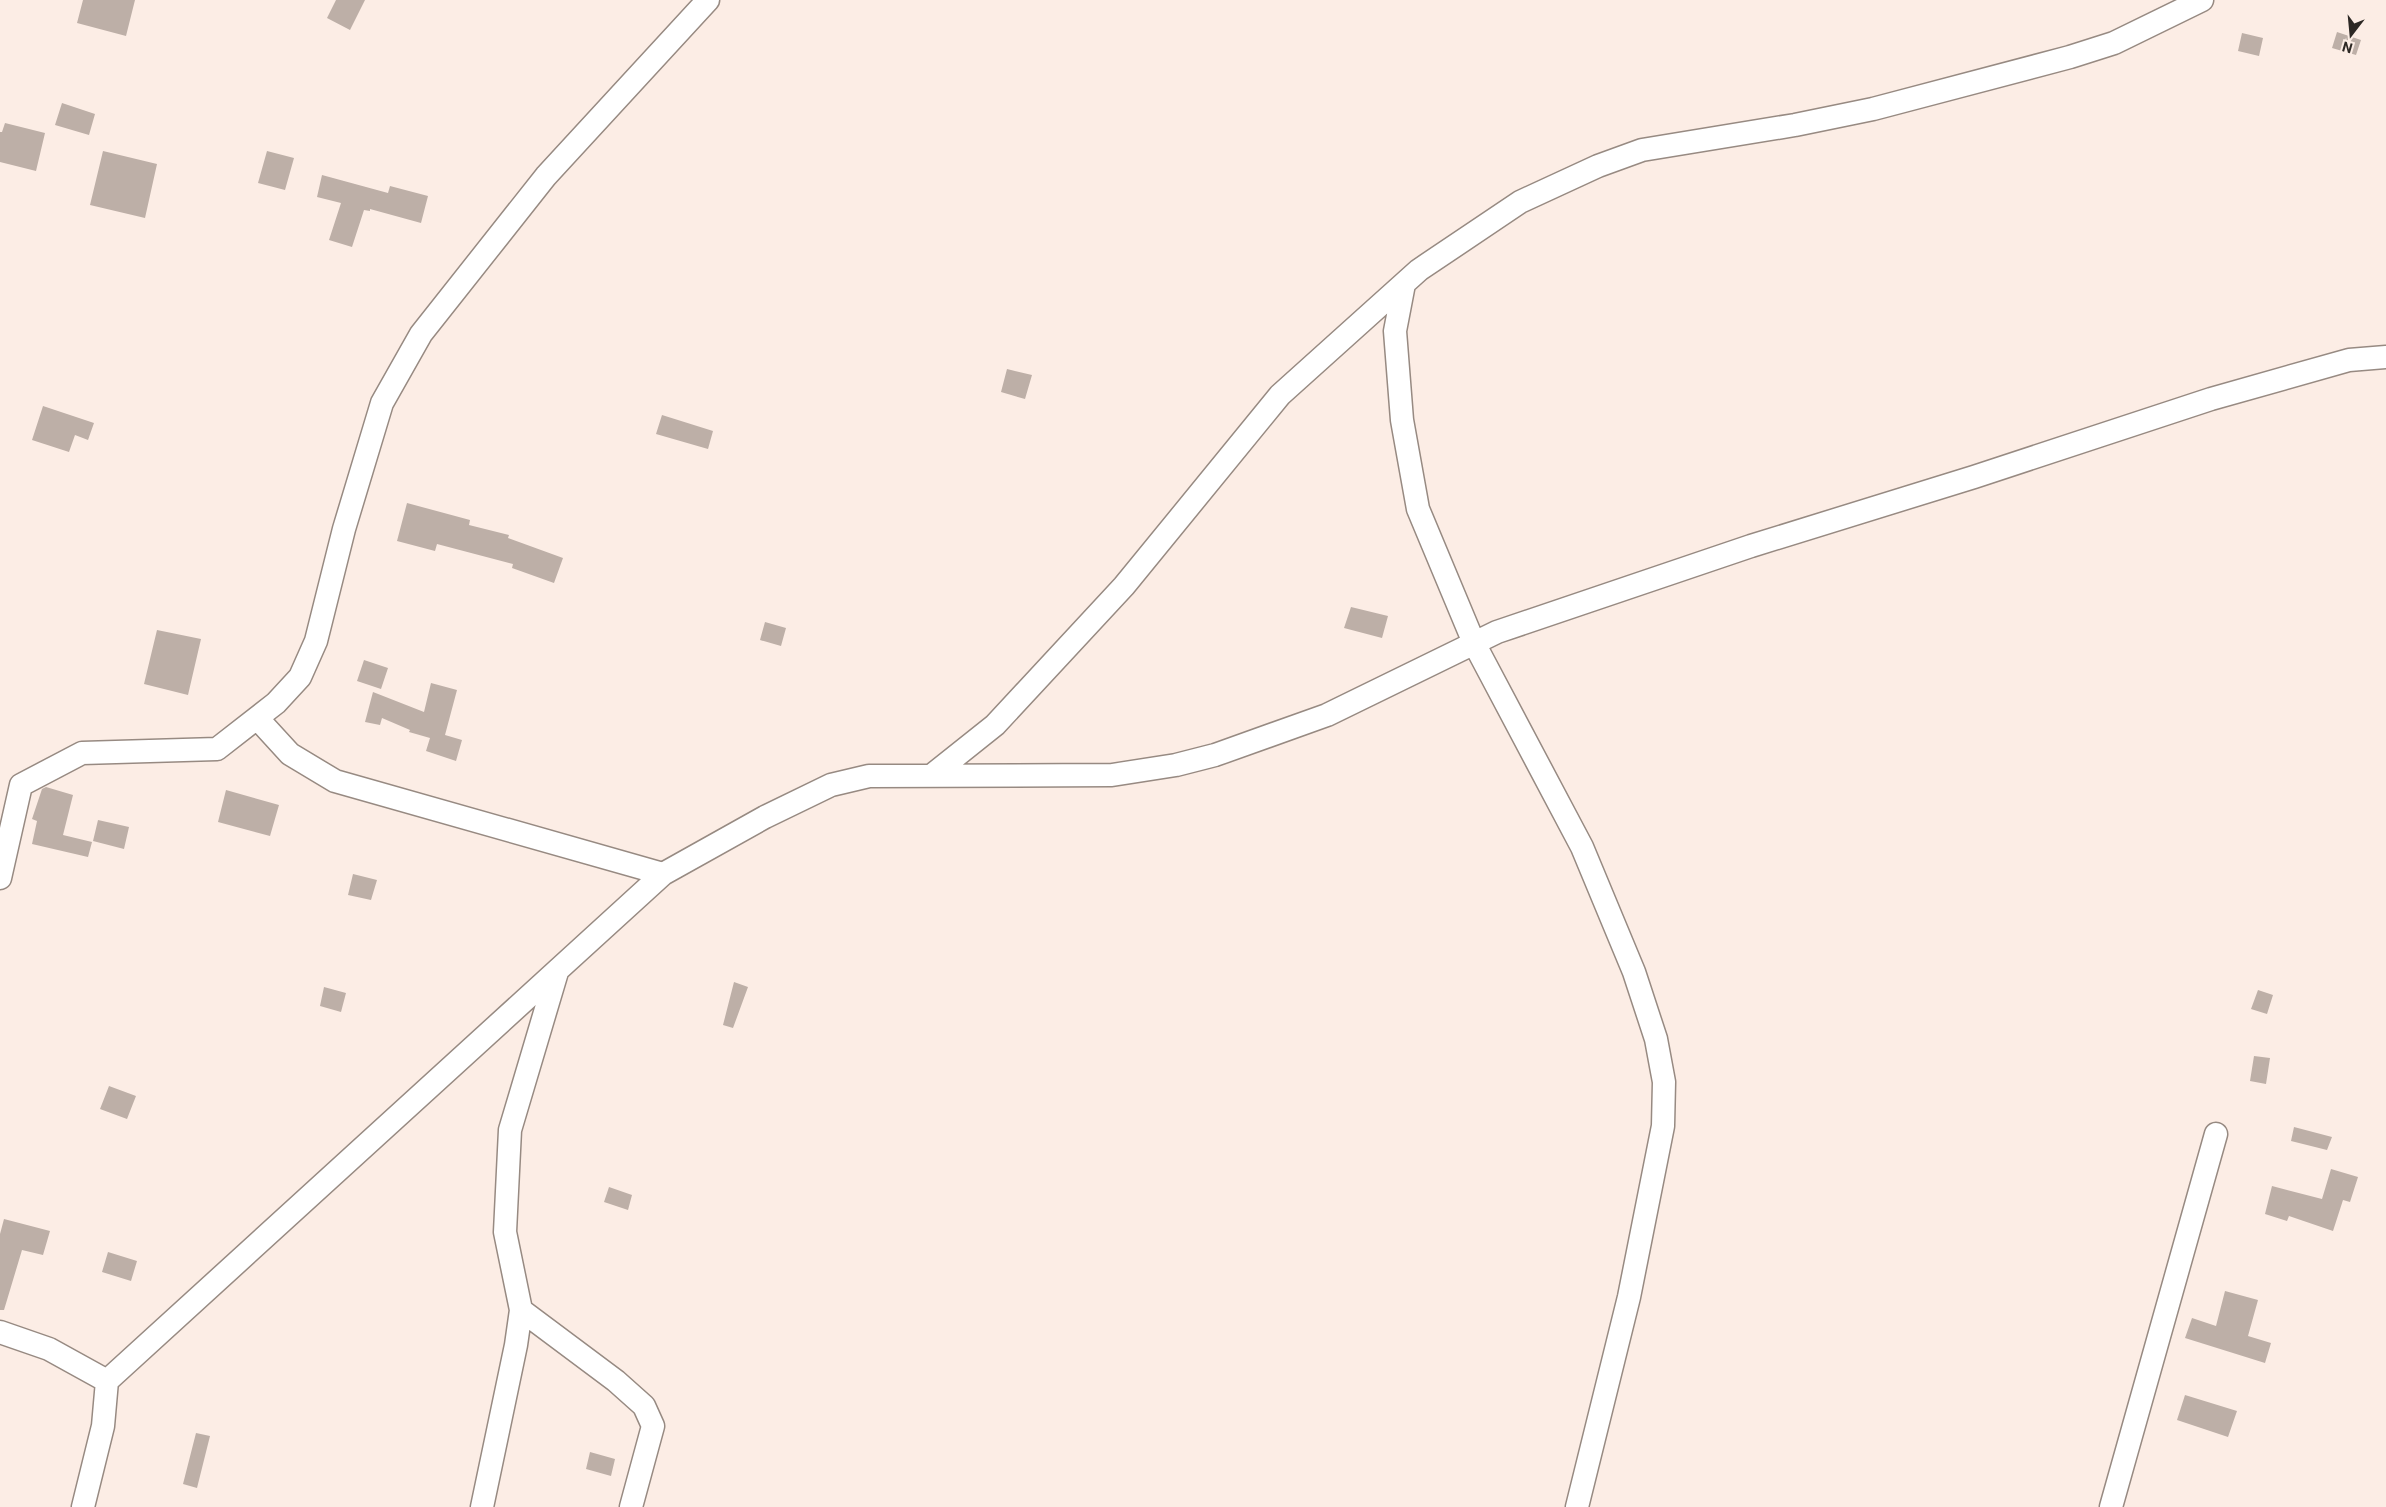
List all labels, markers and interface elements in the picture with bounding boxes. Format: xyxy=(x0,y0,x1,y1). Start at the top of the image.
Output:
north arrow xyxy=(2326,10,2376,60)
text: N xyxy=(2340,38,2354,57)

